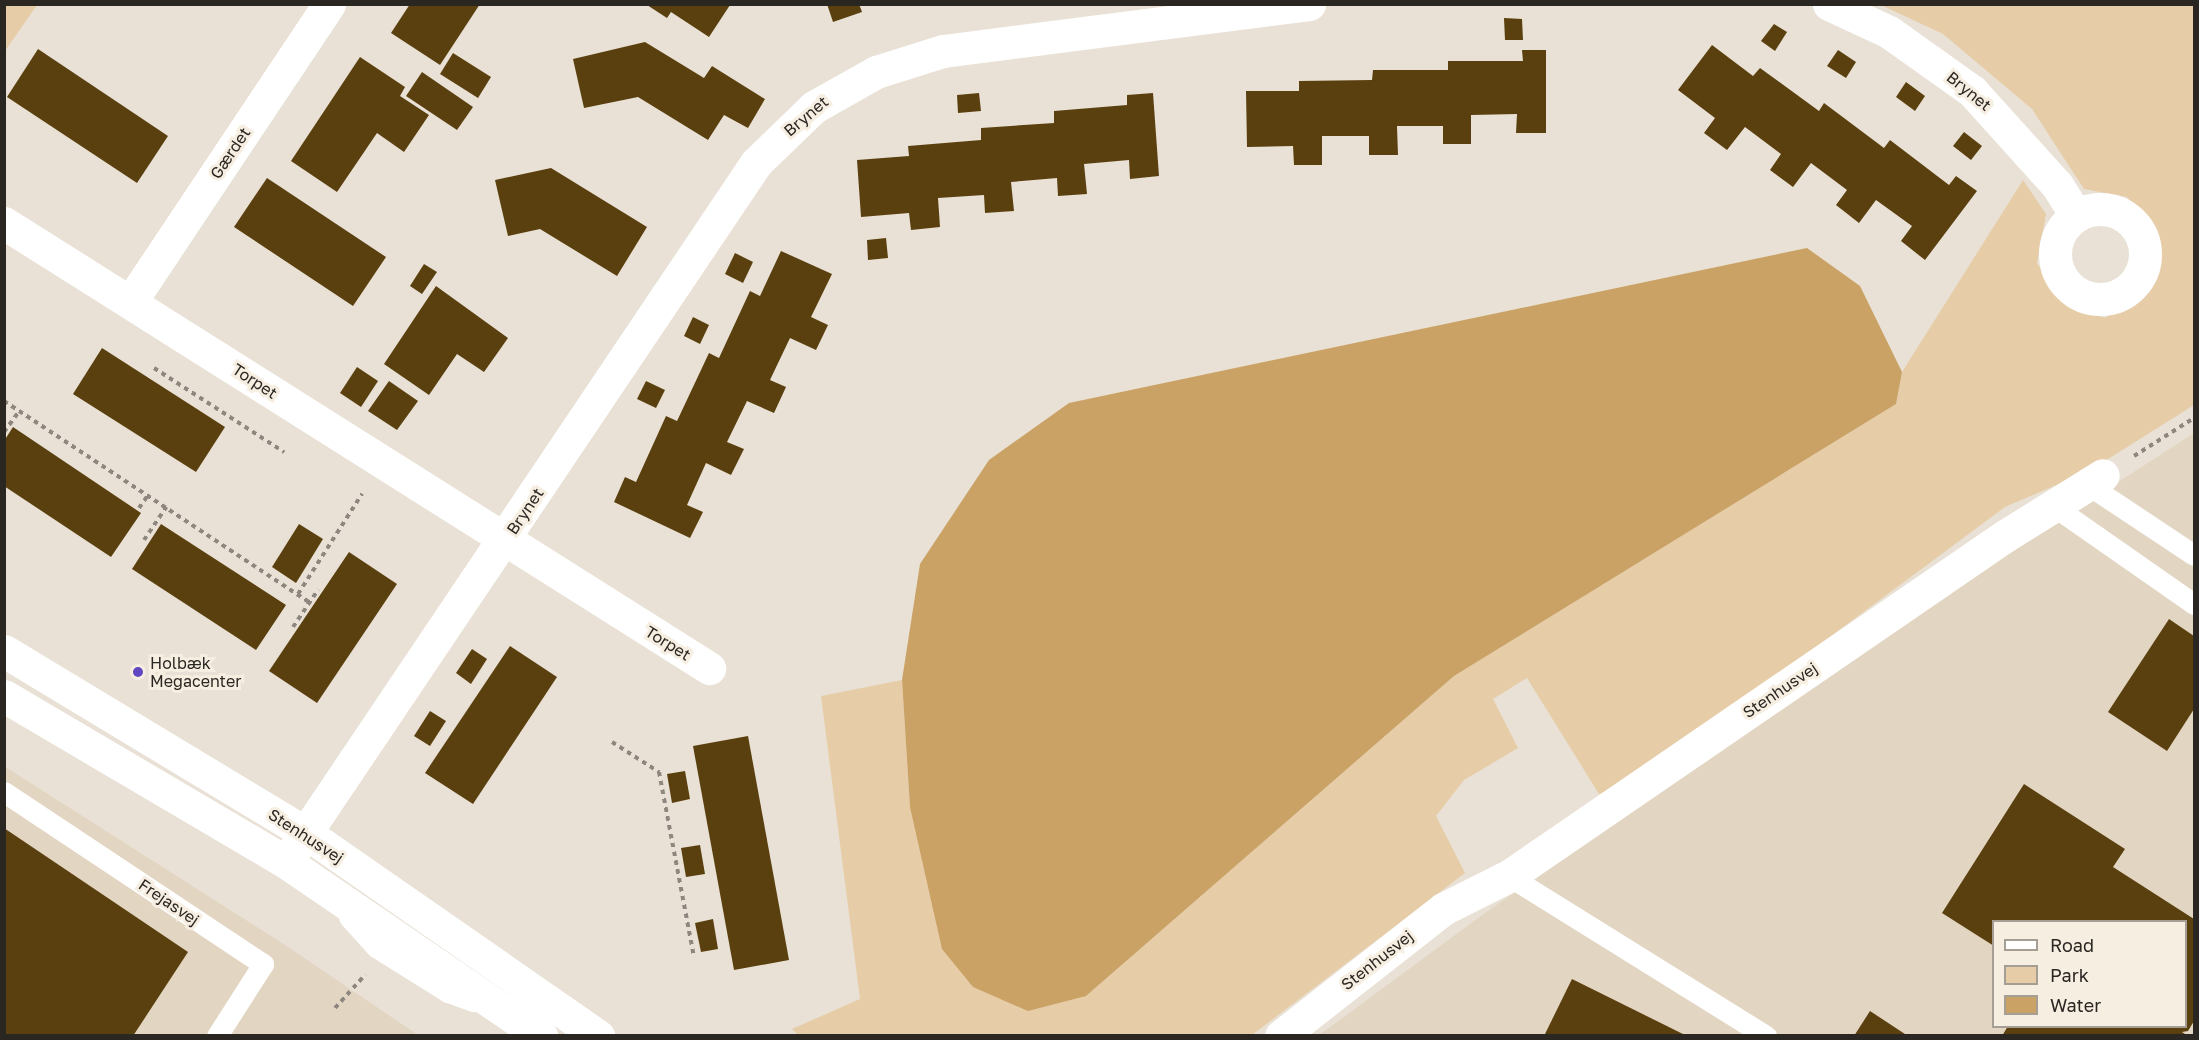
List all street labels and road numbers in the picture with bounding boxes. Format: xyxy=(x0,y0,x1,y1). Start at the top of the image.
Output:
street label: Brynet xyxy=(1943,67,1995,115)
street label: Brynet xyxy=(780,92,832,140)
street label: Gærdet xyxy=(206,124,254,182)
street label: Torpet xyxy=(229,359,281,403)
street label: Brynet xyxy=(503,484,547,538)
street label: Torpet xyxy=(642,622,694,664)
street label: Stenhusvej xyxy=(1739,658,1821,722)
street label: Stenhusvej xyxy=(265,805,347,867)
street label: Frejasvej xyxy=(135,875,203,929)
street label: Stenhusvej xyxy=(1337,926,1417,994)

